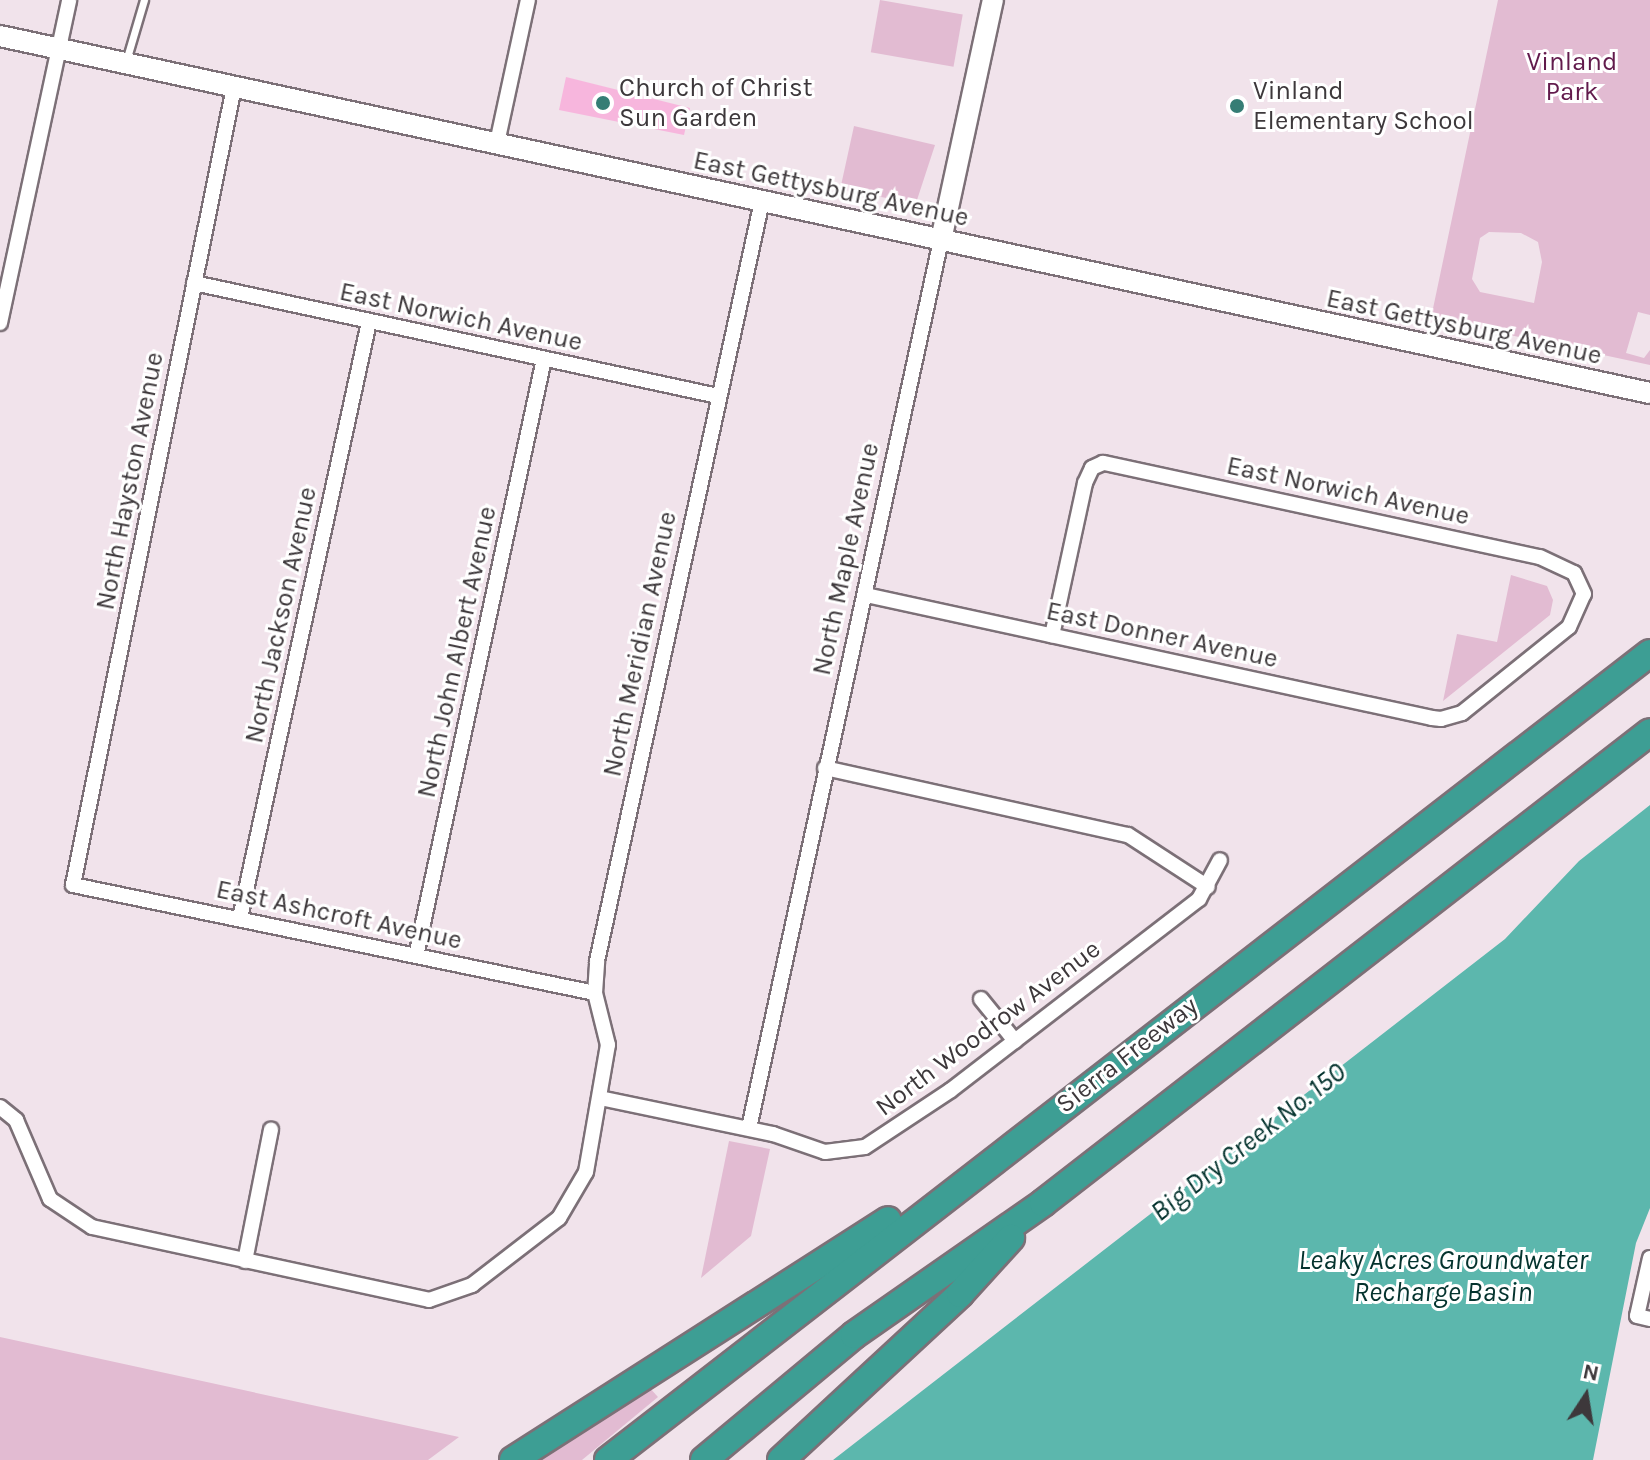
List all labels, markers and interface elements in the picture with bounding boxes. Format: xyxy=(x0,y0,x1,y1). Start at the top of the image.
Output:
park label: Vinland Park xyxy=(1527,46,1617,108)
place label: Church of Christ Sun Garden xyxy=(619,72,813,134)
place label: Vinland Elementary School xyxy=(1253,75,1474,136)
marker: Church of Christ Sun Garden xyxy=(594,94,612,112)
marker: Vinland Elementary School xyxy=(1228,97,1246,115)
street label: East Gettysburg Avenue xyxy=(691,145,971,233)
street label: East Norwich Avenue xyxy=(337,276,585,358)
street label: East Gettysburg Avenue xyxy=(1324,283,1604,371)
street label: North Hayston Avenue xyxy=(90,349,170,613)
street label: North Maple Avenue xyxy=(806,440,886,678)
street label: East Norwich Avenue xyxy=(1224,450,1472,532)
street label: North Jackson Avenue xyxy=(239,484,323,746)
street label: North John Albert Avenue xyxy=(411,503,503,801)
street label: North Meridian Avenue xyxy=(597,508,683,780)
street label: East Donner Avenue xyxy=(1043,595,1281,675)
street label: East Ashcroft Avenue xyxy=(213,874,465,956)
street label: North Woodrow Avenue xyxy=(869,933,1107,1123)
street label: Sierra Freeway xyxy=(1050,990,1204,1120)
water label: Big Dry Creek No. 150 xyxy=(1144,1055,1352,1229)
water label: Leaky Acres Groundwater Recharge Basin xyxy=(1298,1243,1588,1309)
north arrow xyxy=(1546,1356,1626,1436)
text: N xyxy=(1581,1358,1601,1387)

